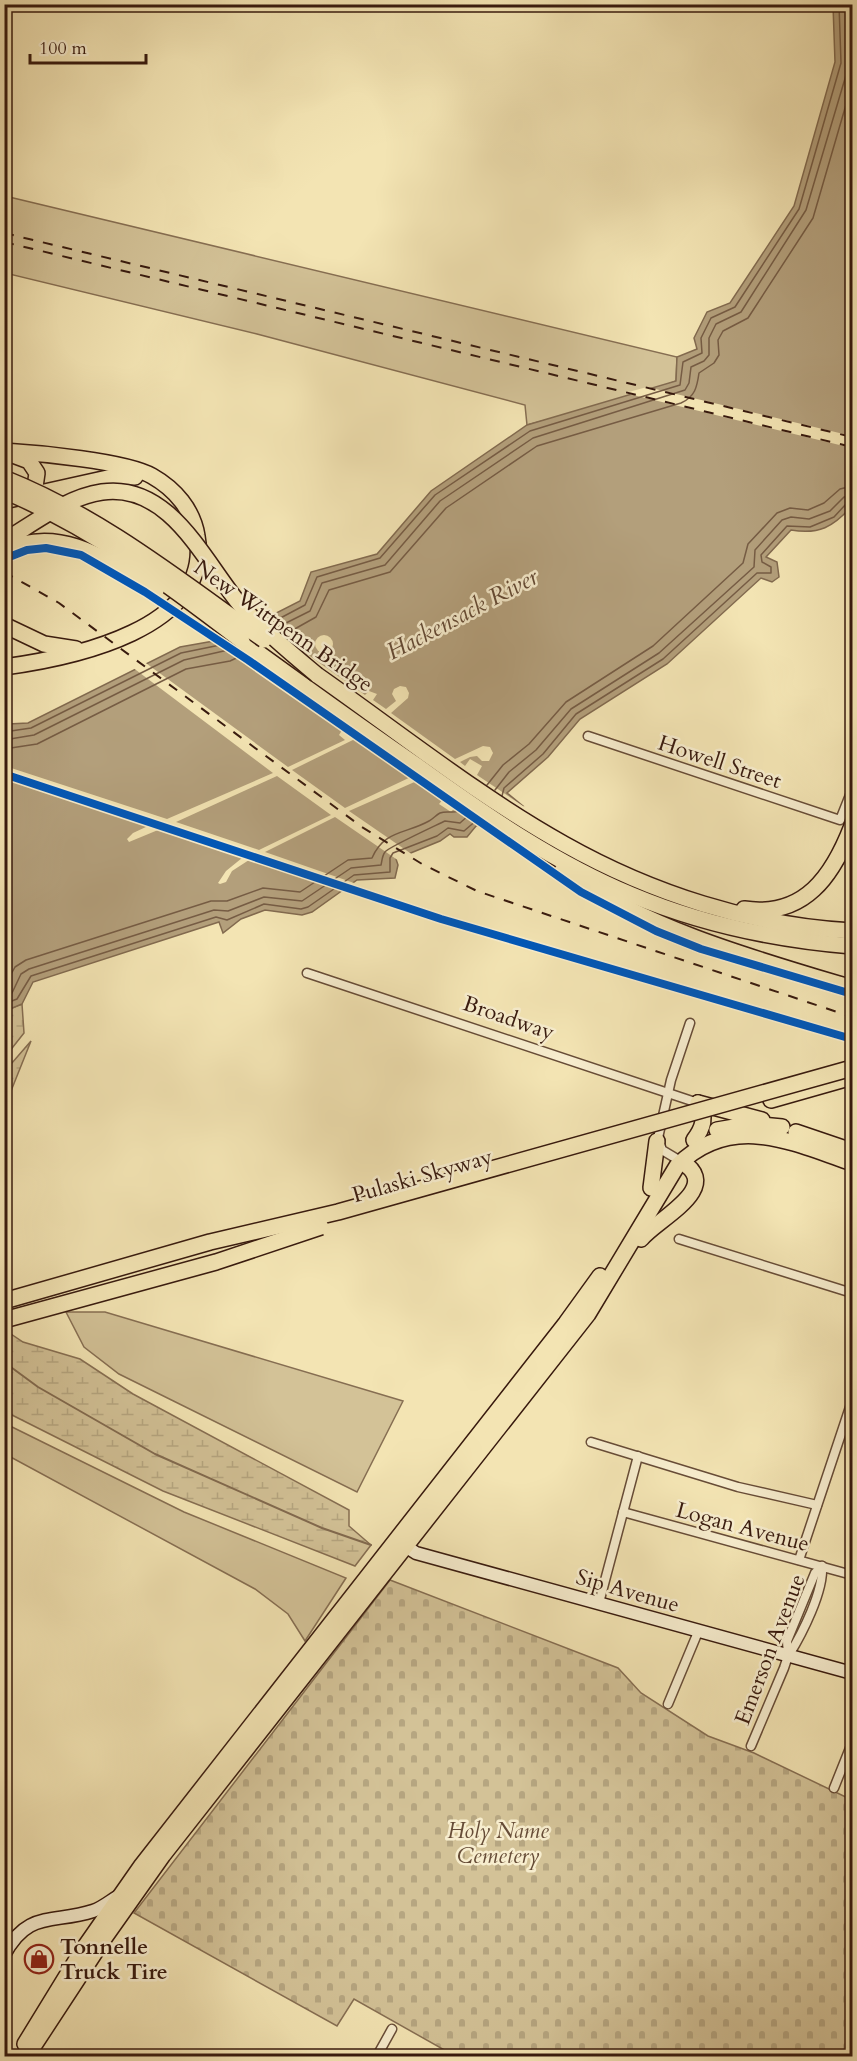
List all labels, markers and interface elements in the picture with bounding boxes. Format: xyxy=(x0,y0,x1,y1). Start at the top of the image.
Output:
scale bar xyxy=(30,27,146,65)
text: 100 m xyxy=(39,36,87,61)
street label: New Wittpenn Bridge xyxy=(188,553,379,699)
water label: Hackensack River xyxy=(381,560,545,668)
street label: Howell Street xyxy=(654,728,785,796)
street label: Broadway xyxy=(459,988,559,1048)
street label: Pulaski Skyway xyxy=(349,1142,496,1210)
street label: Logan Avenue xyxy=(673,1495,813,1559)
street label: Sip Avenue xyxy=(573,1562,683,1620)
street label: Emerson Avenue xyxy=(727,1570,812,1729)
park label: Holy Name Cemetery xyxy=(447,1816,549,1871)
place label: Tonnelle Truck Tire xyxy=(60,1932,168,1987)
shop icon: Tonnelle Truck Tire xyxy=(23,1943,55,1975)

